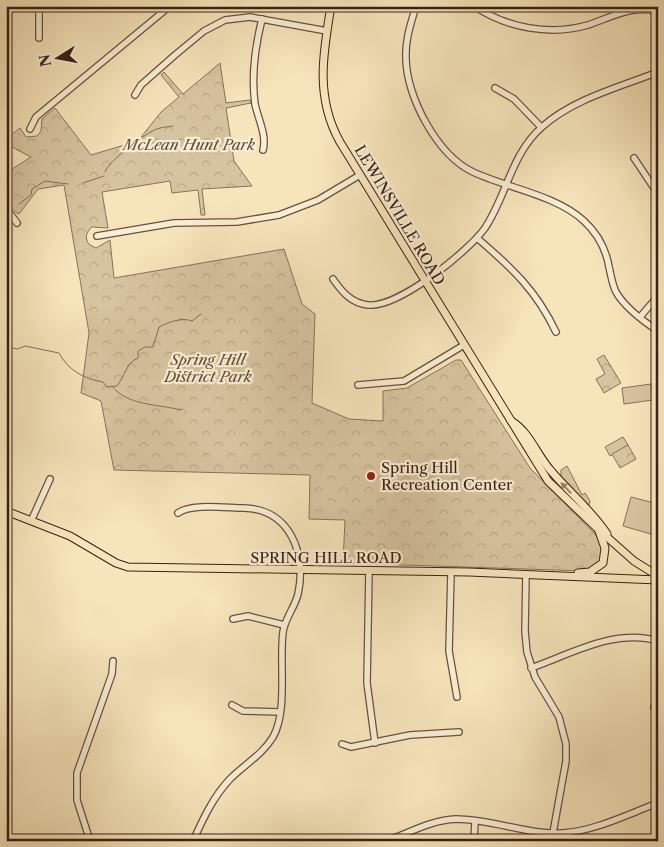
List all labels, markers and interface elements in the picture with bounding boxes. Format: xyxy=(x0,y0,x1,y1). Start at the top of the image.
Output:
north arrow xyxy=(32,32,82,82)
text: N xyxy=(35,53,55,68)
park label: McLean Hunt Park xyxy=(121,135,255,154)
street label: LEWINSVILLE ROAD xyxy=(351,141,449,289)
park label: Spring Hill District Park xyxy=(163,350,252,386)
place label: Spring Hill Recreation Center xyxy=(381,458,513,494)
marker: Spring Hill Recreation Center xyxy=(365,470,377,482)
one-way arrow xyxy=(560,483,572,495)
street label: SPRING HILL ROAD xyxy=(250,548,402,567)

